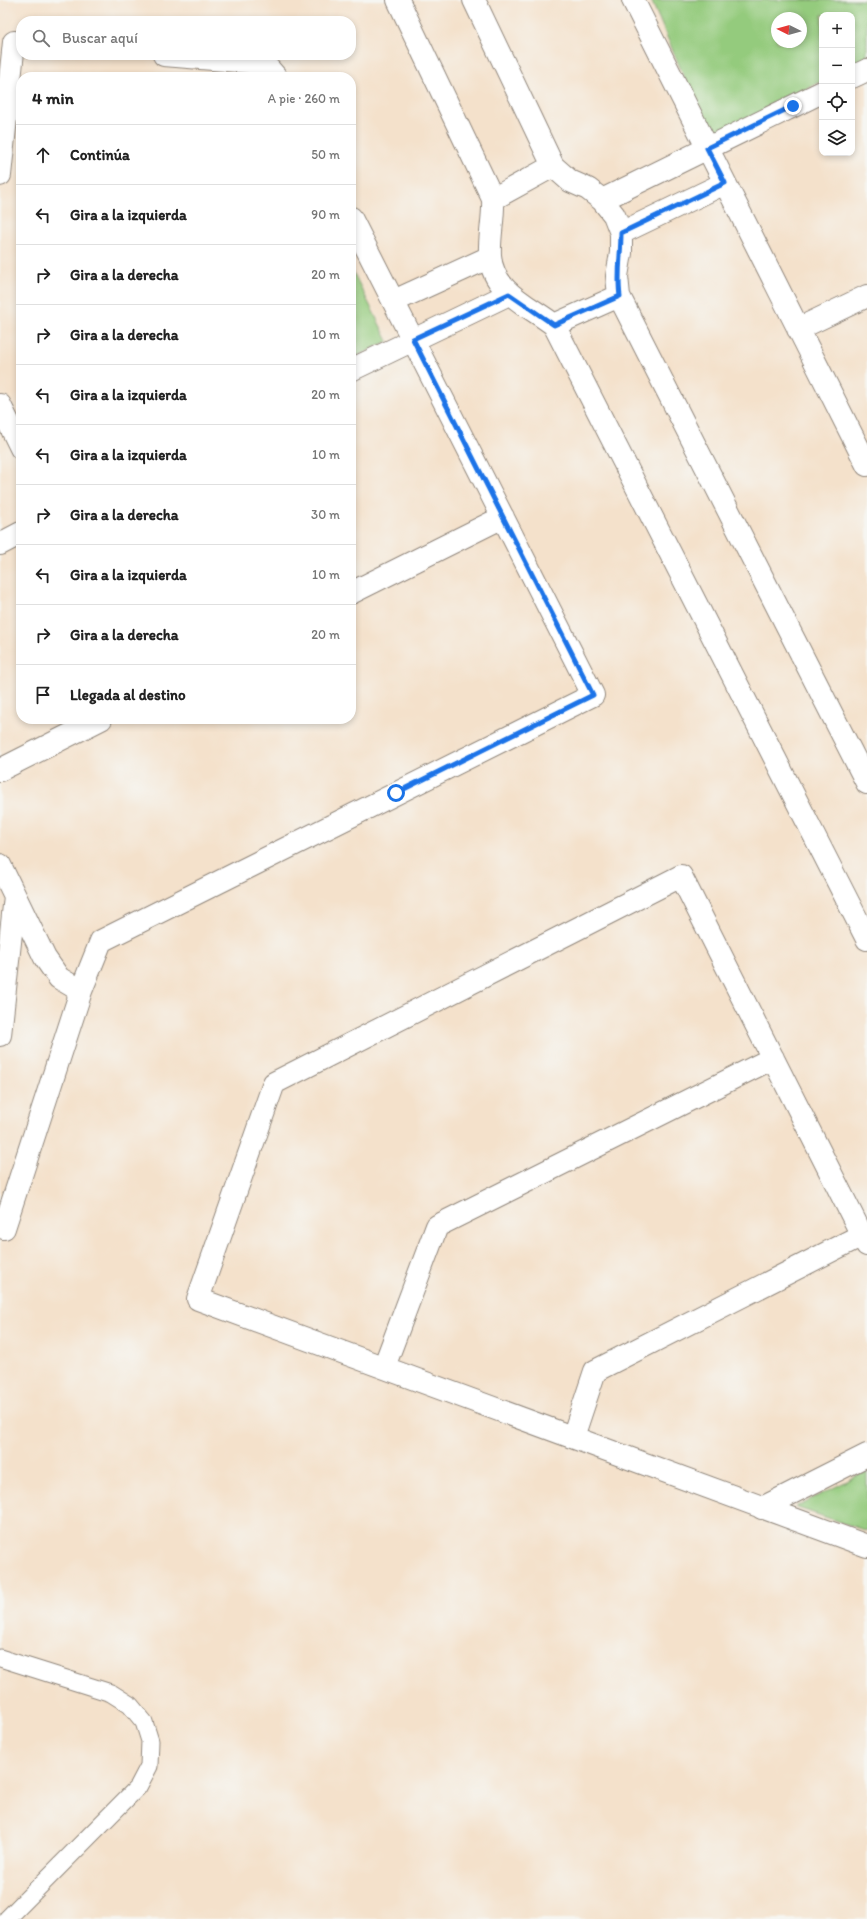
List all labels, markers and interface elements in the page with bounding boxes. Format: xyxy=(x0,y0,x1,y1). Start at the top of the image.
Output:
north arrow xyxy=(771,12,807,48)
map controls xyxy=(819,12,855,156)
button: + xyxy=(819,12,855,48)
search box xyxy=(16,16,356,60)
icon: search xyxy=(30,27,52,49)
text: Buscar aquí xyxy=(62,29,138,47)
button: − xyxy=(819,48,855,84)
button: locate xyxy=(819,84,855,120)
text: 4 min xyxy=(32,88,74,108)
text: A pie · 260 m xyxy=(268,91,340,106)
route end xyxy=(784,97,802,115)
button: layers xyxy=(819,120,855,156)
icon: ahead xyxy=(32,144,54,166)
text: Continúa xyxy=(70,146,130,164)
text: 50 m xyxy=(311,147,340,162)
icon: left xyxy=(32,204,54,226)
text: Gira a la izquierda xyxy=(70,206,187,224)
text: 90 m xyxy=(311,207,340,222)
icon: right xyxy=(32,264,54,286)
text: Gira a la derecha xyxy=(70,266,179,284)
text: 20 m xyxy=(311,267,340,282)
icon: right xyxy=(32,324,54,346)
text: Gira a la derecha xyxy=(70,326,179,344)
text: 10 m xyxy=(312,327,340,342)
icon: left xyxy=(32,384,54,406)
text: Gira a la izquierda xyxy=(70,386,187,404)
text: 20 m xyxy=(311,387,340,402)
icon: left xyxy=(32,444,54,466)
text: Gira a la izquierda xyxy=(70,446,187,464)
text: 10 m xyxy=(312,447,340,462)
icon: right xyxy=(32,504,54,526)
text: Gira a la derecha xyxy=(70,506,179,524)
text: 30 m xyxy=(311,507,340,522)
icon: left xyxy=(32,564,54,586)
text: Gira a la izquierda xyxy=(70,566,187,584)
text: 10 m xyxy=(312,567,340,582)
icon: right xyxy=(32,624,54,646)
text: Gira a la derecha xyxy=(70,626,179,644)
text: 20 m xyxy=(311,627,340,642)
icon: arrive xyxy=(32,684,54,706)
text: Llegada al destino xyxy=(70,686,186,704)
route start xyxy=(387,784,405,802)

